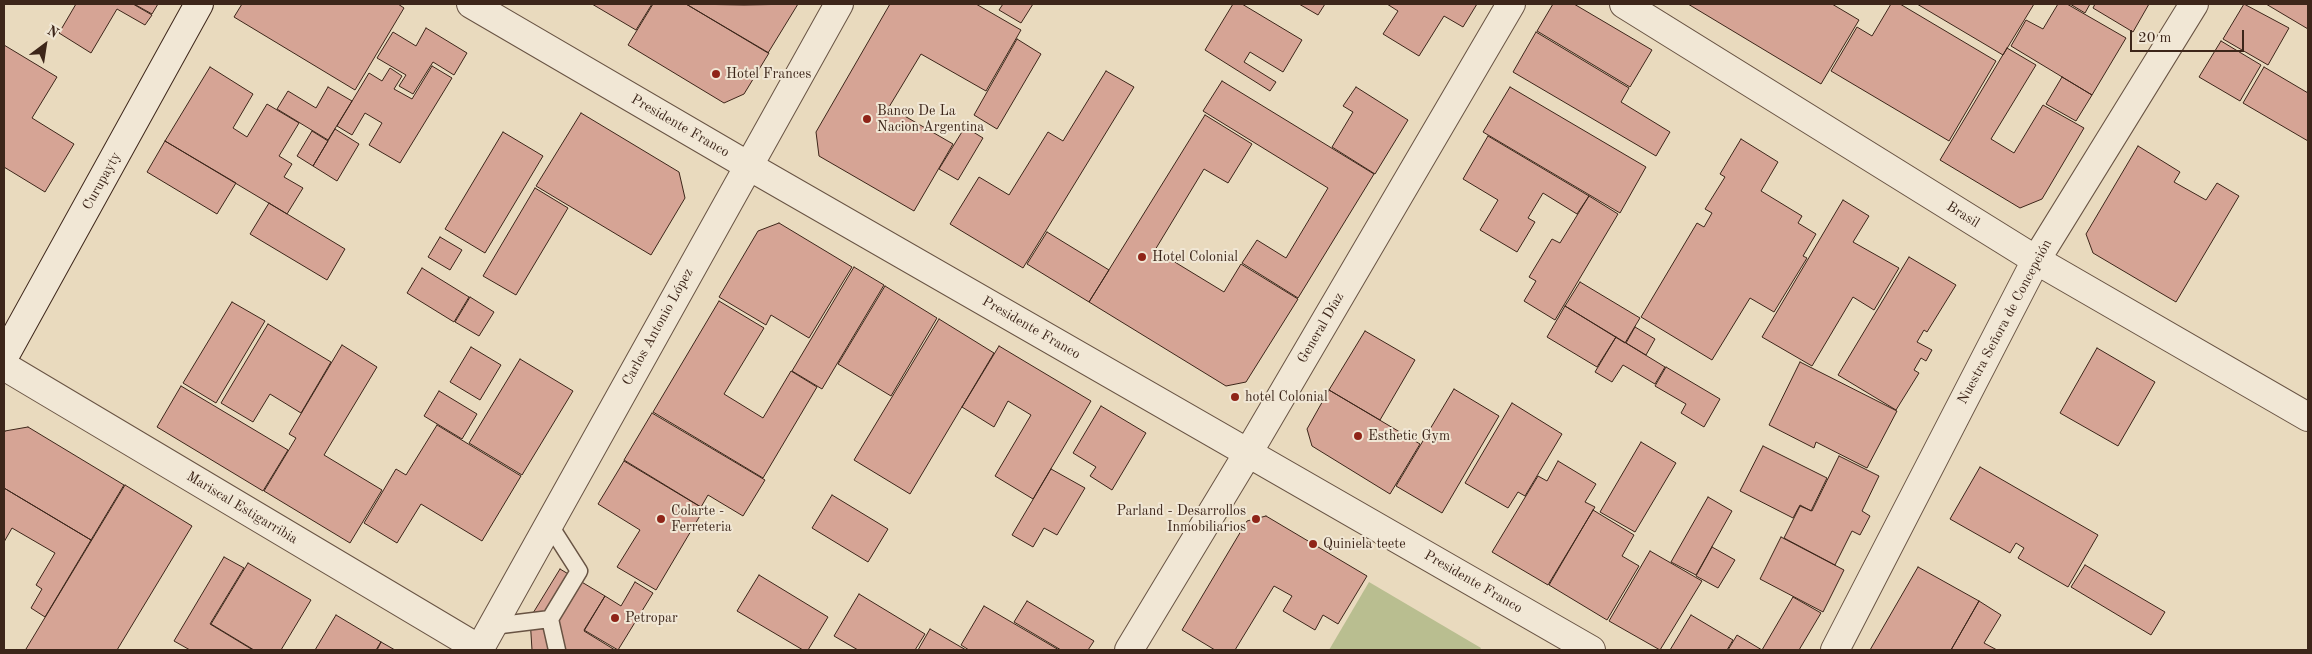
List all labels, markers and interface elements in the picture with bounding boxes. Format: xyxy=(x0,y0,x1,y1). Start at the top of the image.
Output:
north arrow xyxy=(20,20,70,70)
scale bar xyxy=(2132,20,2246,52)
text: N xyxy=(45,23,61,41)
text: 20 m xyxy=(2138,31,2172,46)
place label: Hotel Frances xyxy=(726,66,811,82)
marker: Hotel Frances xyxy=(710,68,722,80)
street label: Presidente Franco xyxy=(628,91,732,161)
place label: Banco De La Nacion Argentina xyxy=(877,103,984,136)
marker: Banco De La Nacion Argentina xyxy=(861,113,873,125)
street label: Curupayty xyxy=(79,149,125,213)
street label: Brasil xyxy=(1943,198,1983,232)
street label: Nuestra Señora de Concepción xyxy=(1954,237,2056,407)
place label: Hotel Colonial xyxy=(1152,249,1238,265)
marker: Hotel Colonial xyxy=(1136,251,1148,263)
street label: Carlos Antonio López xyxy=(619,266,697,388)
street label: General Díaz xyxy=(1294,290,1348,366)
street label: Presidente Franco xyxy=(979,293,1083,363)
place label: hotel Colonial xyxy=(1245,389,1328,405)
marker: hotel Colonial xyxy=(1229,391,1241,403)
place label: Esthetic Gym xyxy=(1368,428,1450,444)
marker: Esthetic Gym xyxy=(1352,430,1364,442)
street label: Mariscal Estigarribia xyxy=(183,468,301,548)
place label: Colarte - Ferreteria xyxy=(671,503,732,536)
place label: Parland - Desarrollos Inmobiliarios xyxy=(1117,503,1246,536)
marker: Colarte - Ferreteria xyxy=(655,513,667,525)
marker: Parland - Desarrollos Inmobiliarios xyxy=(1250,513,1262,525)
place label: Quiniela teete xyxy=(1323,536,1406,552)
marker: Quiniela teete xyxy=(1307,538,1319,550)
street label: Presidente Franco xyxy=(1421,547,1525,617)
place label: Petropar xyxy=(625,610,678,626)
marker: Petropar xyxy=(609,612,621,624)

